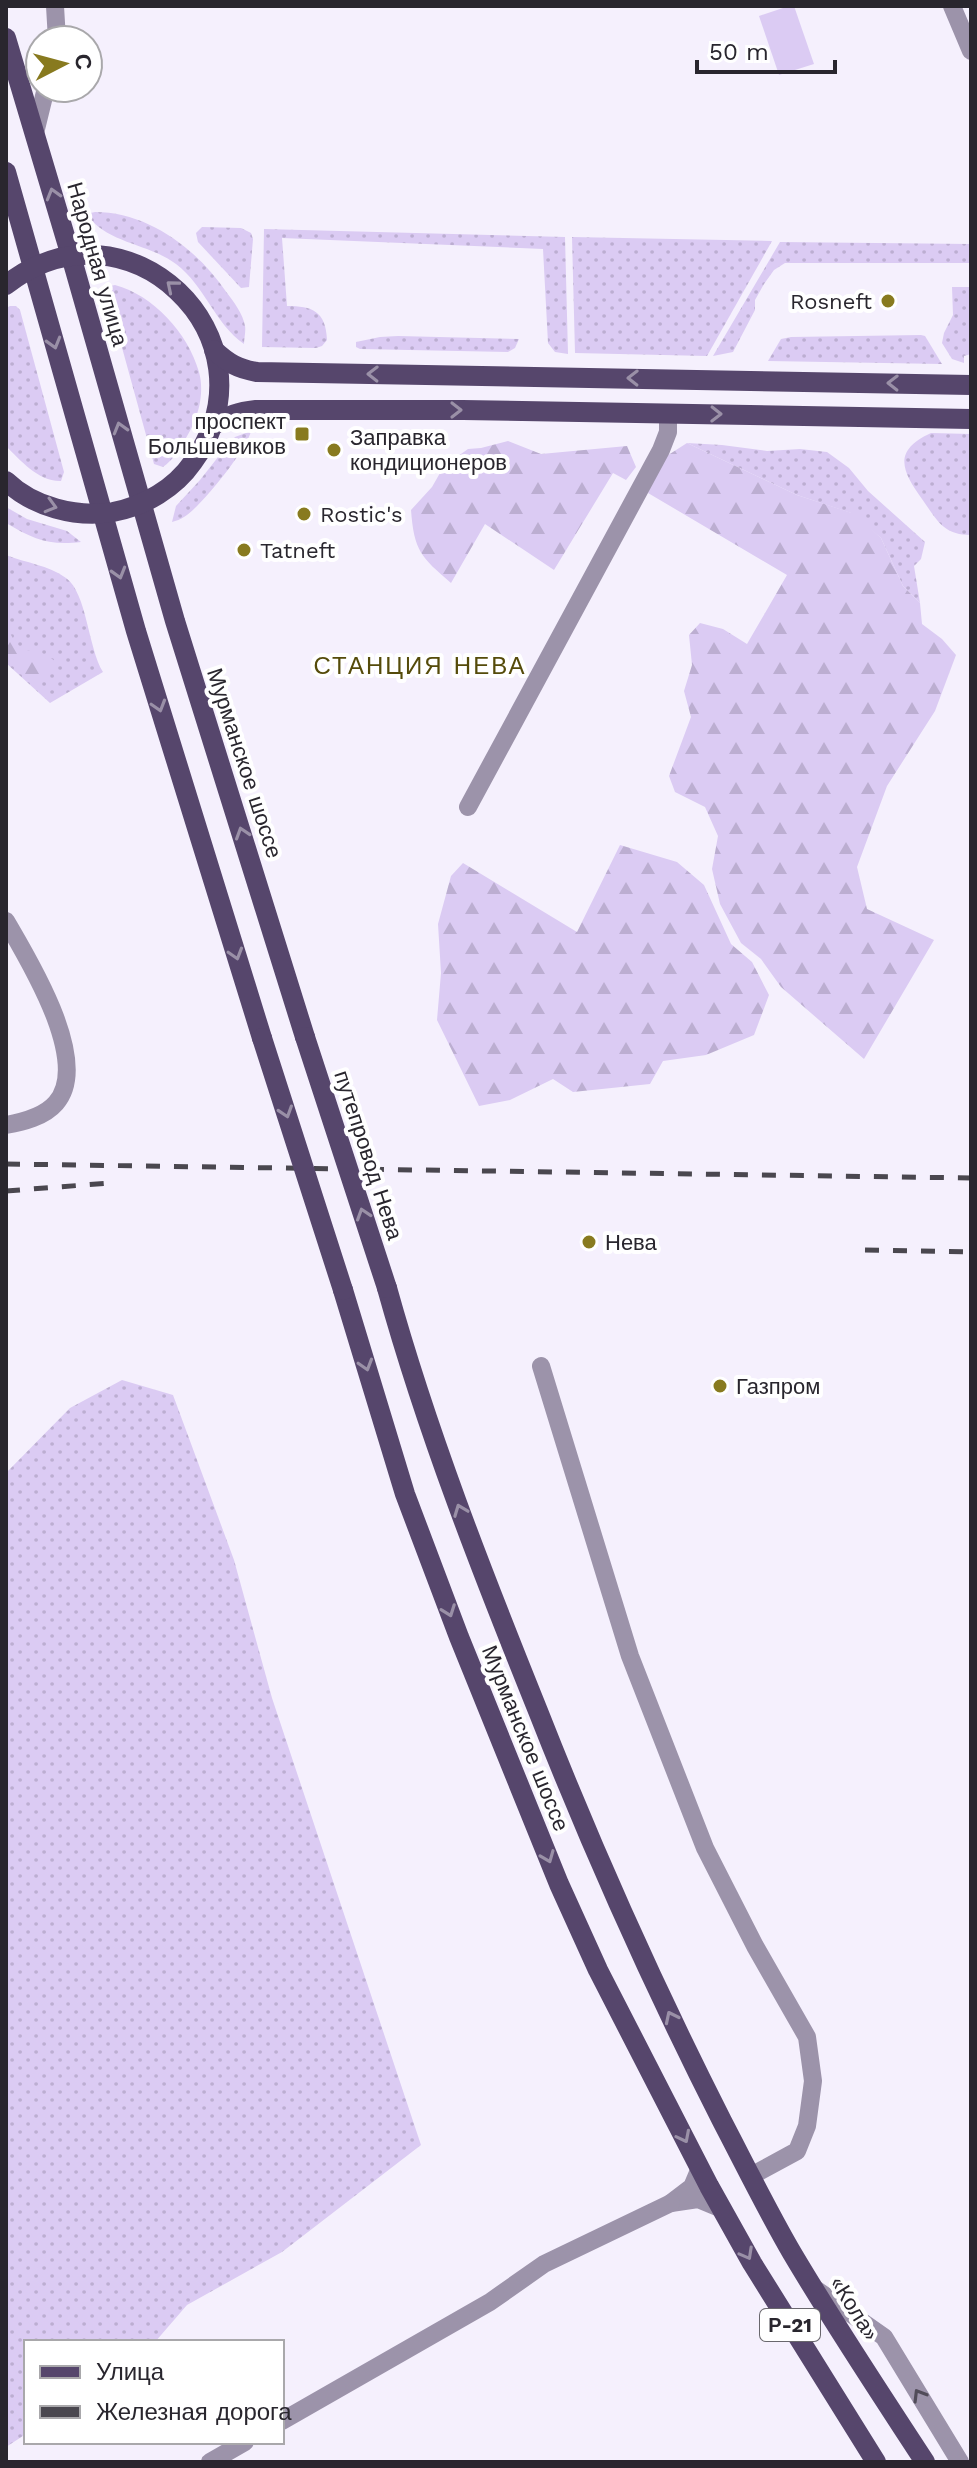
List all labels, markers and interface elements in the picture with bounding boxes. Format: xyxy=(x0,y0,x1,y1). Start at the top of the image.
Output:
north arrow xyxy=(24,24,104,104)
scale bar xyxy=(697,24,835,74)
text: 50 m xyxy=(709,38,769,66)
text: С xyxy=(70,53,97,71)
street label: Народная улица xyxy=(62,179,133,350)
one-way arrow xyxy=(46,188,62,202)
one-way arrow xyxy=(167,281,182,296)
place label: Rosneft xyxy=(790,289,872,314)
marker: Rosneft xyxy=(879,292,897,310)
one-way arrow xyxy=(45,335,62,349)
one-way arrow xyxy=(366,365,379,383)
one-way arrow xyxy=(626,370,639,387)
one-way arrow xyxy=(886,374,899,392)
one-way arrow xyxy=(450,401,463,419)
one-way arrow xyxy=(710,405,723,422)
place label: проспект Большевиков xyxy=(148,409,286,459)
one-way arrow xyxy=(113,422,130,436)
marker: проспект Большевиков xyxy=(293,425,311,443)
place label: Заправка кондиционеров xyxy=(350,425,507,475)
marker: Заправка кондиционеров xyxy=(325,441,343,459)
one-way arrow xyxy=(43,497,57,513)
place label: Rostic's xyxy=(320,502,403,527)
marker: Rostic's xyxy=(295,505,313,523)
place label: Tatneft xyxy=(260,538,335,563)
marker: Tatneft xyxy=(235,541,253,559)
one-way arrow xyxy=(110,565,126,579)
district label: СТАНЦИЯ НЕВА xyxy=(314,652,526,680)
street label: Мурманское шоссе xyxy=(202,665,287,861)
one-way arrow xyxy=(150,699,166,712)
one-way arrow xyxy=(235,827,251,840)
one-way arrow xyxy=(227,947,243,961)
street label: путепровод Нева xyxy=(329,1067,408,1244)
one-way arrow xyxy=(277,1105,293,1119)
one-way arrow xyxy=(356,1208,372,1222)
place label: Нева xyxy=(605,1230,658,1255)
marker: Нева xyxy=(580,1233,598,1251)
one-way arrow xyxy=(357,1357,373,1371)
place label: Газпром xyxy=(736,1374,820,1399)
marker: Газпром xyxy=(711,1377,729,1395)
one-way arrow xyxy=(453,1504,470,1518)
one-way arrow xyxy=(439,1603,456,1617)
street label: Мурманское шоссе xyxy=(477,1642,574,1835)
one-way arrow xyxy=(538,1849,554,1863)
one-way arrow xyxy=(665,2010,681,2025)
one-way arrow xyxy=(675,2129,690,2144)
one-way arrow xyxy=(737,2246,753,2260)
street label: «Кола» xyxy=(825,2271,884,2345)
road number: Р-21 xyxy=(760,2309,820,2341)
legend xyxy=(24,2340,284,2444)
text: Улица xyxy=(96,2358,165,2386)
one-way arrow xyxy=(914,2390,929,2404)
text: Железная дорога xyxy=(96,2398,292,2426)

